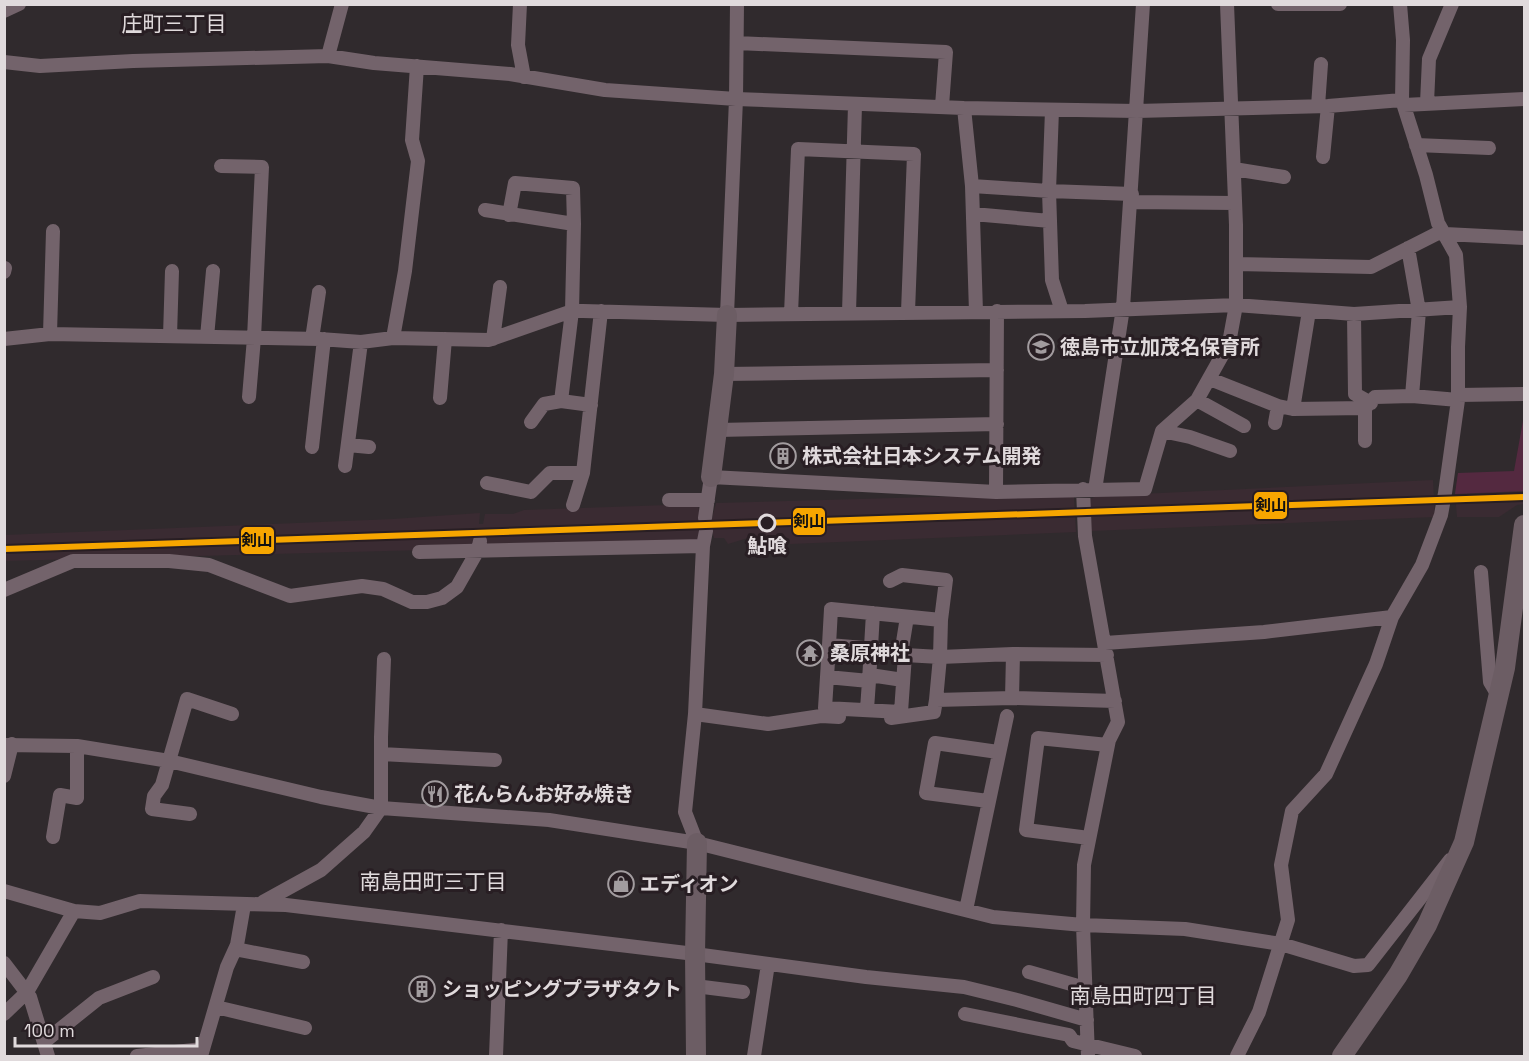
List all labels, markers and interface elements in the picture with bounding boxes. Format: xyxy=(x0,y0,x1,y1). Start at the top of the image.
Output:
district label: 庄町三丁目 xyxy=(122,10,227,37)
school or university icon: 徳島市立加茂名保育所 xyxy=(1026,332,1056,362)
place label: 徳島市立加茂名保育所 xyxy=(1060,334,1260,360)
building icon: 株式会社日本システム開発 xyxy=(768,441,798,471)
place label: 株式会社日本システム開発 xyxy=(802,443,1041,469)
line badge: 剣山 xyxy=(1253,491,1288,520)
text: 剣山 xyxy=(1255,495,1287,516)
line badge: 剣山 xyxy=(792,507,826,536)
text: 剣山 xyxy=(793,511,825,532)
marker: 鮎喰 xyxy=(758,514,776,532)
line badge: 剣山 xyxy=(240,526,275,555)
text: 剣山 xyxy=(241,530,273,551)
place label: 鮎喰 xyxy=(747,533,787,559)
temple icon: 桑原神社 xyxy=(795,638,825,668)
place label: 桑原神社 xyxy=(830,640,910,666)
restaurant icon: 花んらんお好み焼き xyxy=(420,779,450,809)
place label: 花んらんお好み焼き xyxy=(454,781,634,807)
district label: 南島田町三丁目 xyxy=(360,868,507,895)
shop icon: エディオン xyxy=(606,869,636,899)
place label: エディオン xyxy=(640,871,739,897)
building icon: ショッピングプラザタクト xyxy=(407,974,437,1004)
place label: ショッピングプラザタクト xyxy=(442,976,682,1002)
district label: 南島田町四丁目 xyxy=(1070,982,1217,1009)
scale bar xyxy=(15,1010,196,1048)
text: 100 m xyxy=(24,1019,75,1042)

